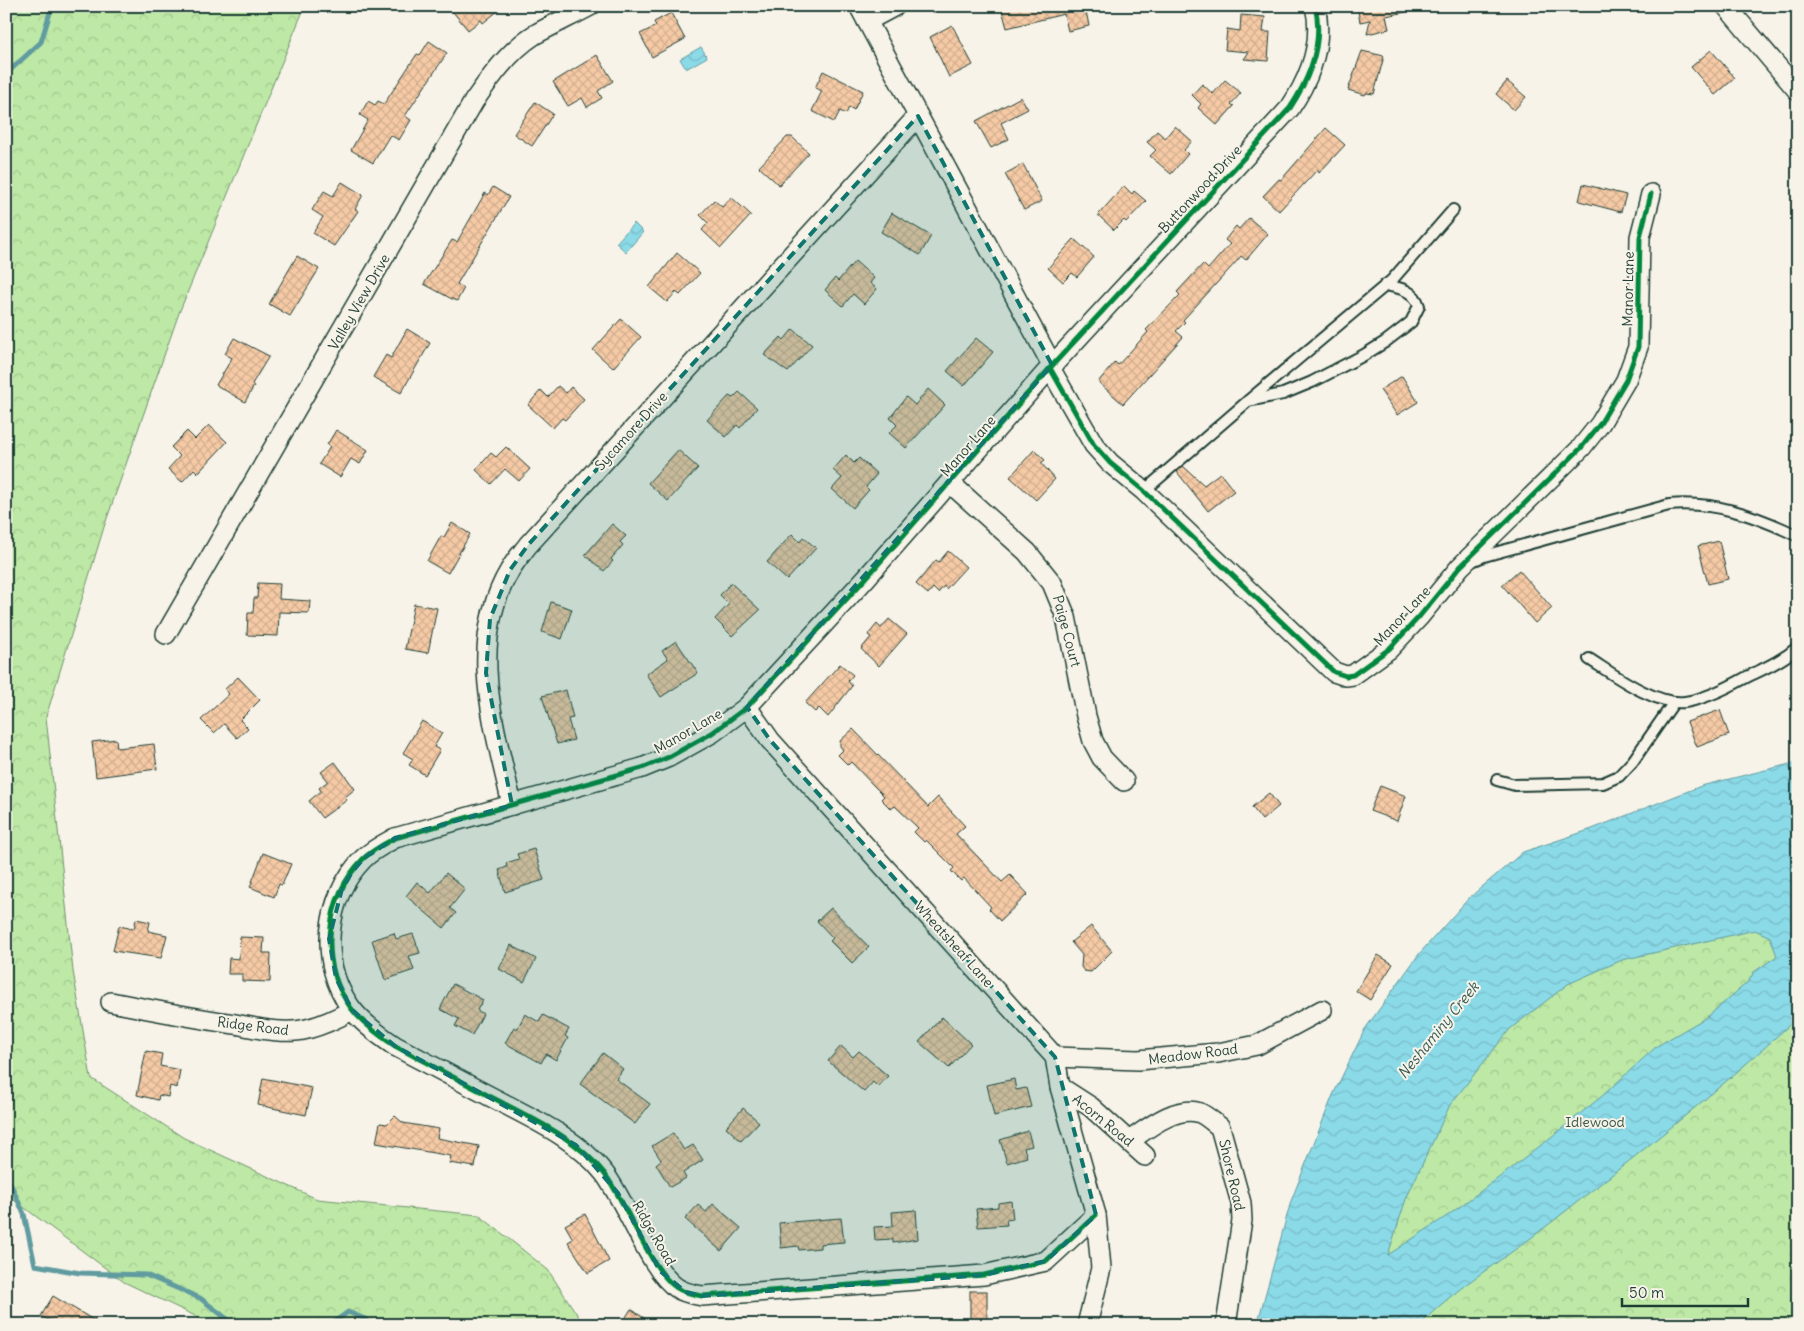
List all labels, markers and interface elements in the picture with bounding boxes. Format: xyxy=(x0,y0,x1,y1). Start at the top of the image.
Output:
street label: Buttonwood Drive xyxy=(1155,141,1245,237)
street label: Valley View Drive xyxy=(324,251,394,353)
street label: Manor Lane xyxy=(1618,251,1638,327)
street label: Sycamore Drive xyxy=(591,388,671,474)
street label: Manor Lane xyxy=(936,412,1000,480)
street label: Manor Lane xyxy=(1370,582,1434,650)
street label: Paige Court xyxy=(1049,593,1085,669)
street label: Manor Lane xyxy=(651,704,725,758)
street label: Wheatsheaf Lane xyxy=(910,897,998,991)
water label: Neshaminy Creek xyxy=(1393,977,1484,1082)
street label: Ridge Road xyxy=(216,1013,290,1039)
street label: Meadow Road xyxy=(1147,1040,1239,1068)
street label: Acorn Road xyxy=(1069,1090,1137,1150)
park label: Idlewood xyxy=(1565,1113,1625,1131)
street label: Shore Road xyxy=(1215,1138,1249,1212)
street label: Ridge Road xyxy=(628,1197,680,1269)
scale bar xyxy=(1622,1276,1748,1308)
text: 50 m xyxy=(1629,1283,1664,1302)

